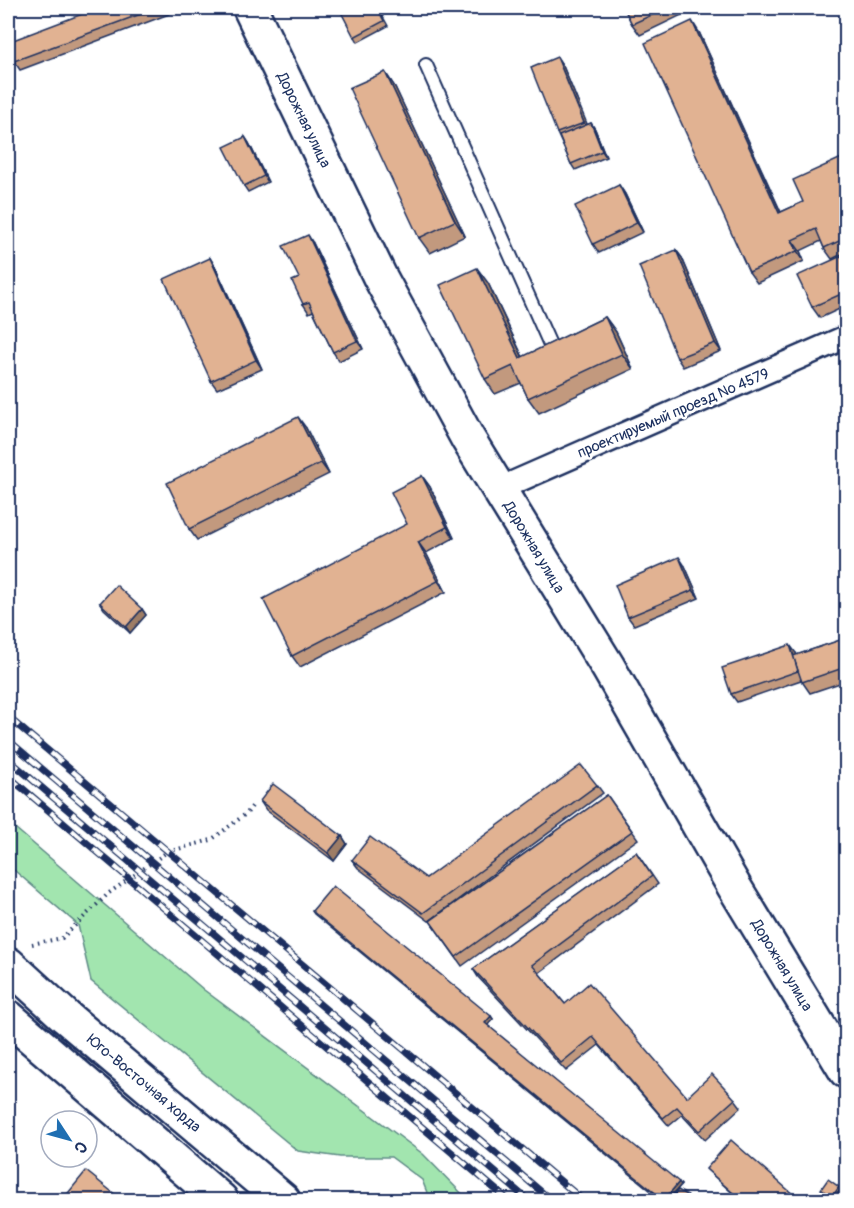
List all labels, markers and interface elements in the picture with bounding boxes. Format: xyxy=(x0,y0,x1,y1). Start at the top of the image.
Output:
street label: Дорожная улица xyxy=(272,68,335,171)
street label: проектируемый проезд № 4579 xyxy=(574,364,772,463)
street label: Дорожная улица xyxy=(498,497,568,597)
street label: Дорожная улица xyxy=(746,915,816,1015)
street label: Юго-Восточная хорда xyxy=(83,1030,205,1137)
north arrow xyxy=(39,1109,99,1169)
text: С xyxy=(69,1137,91,1157)

